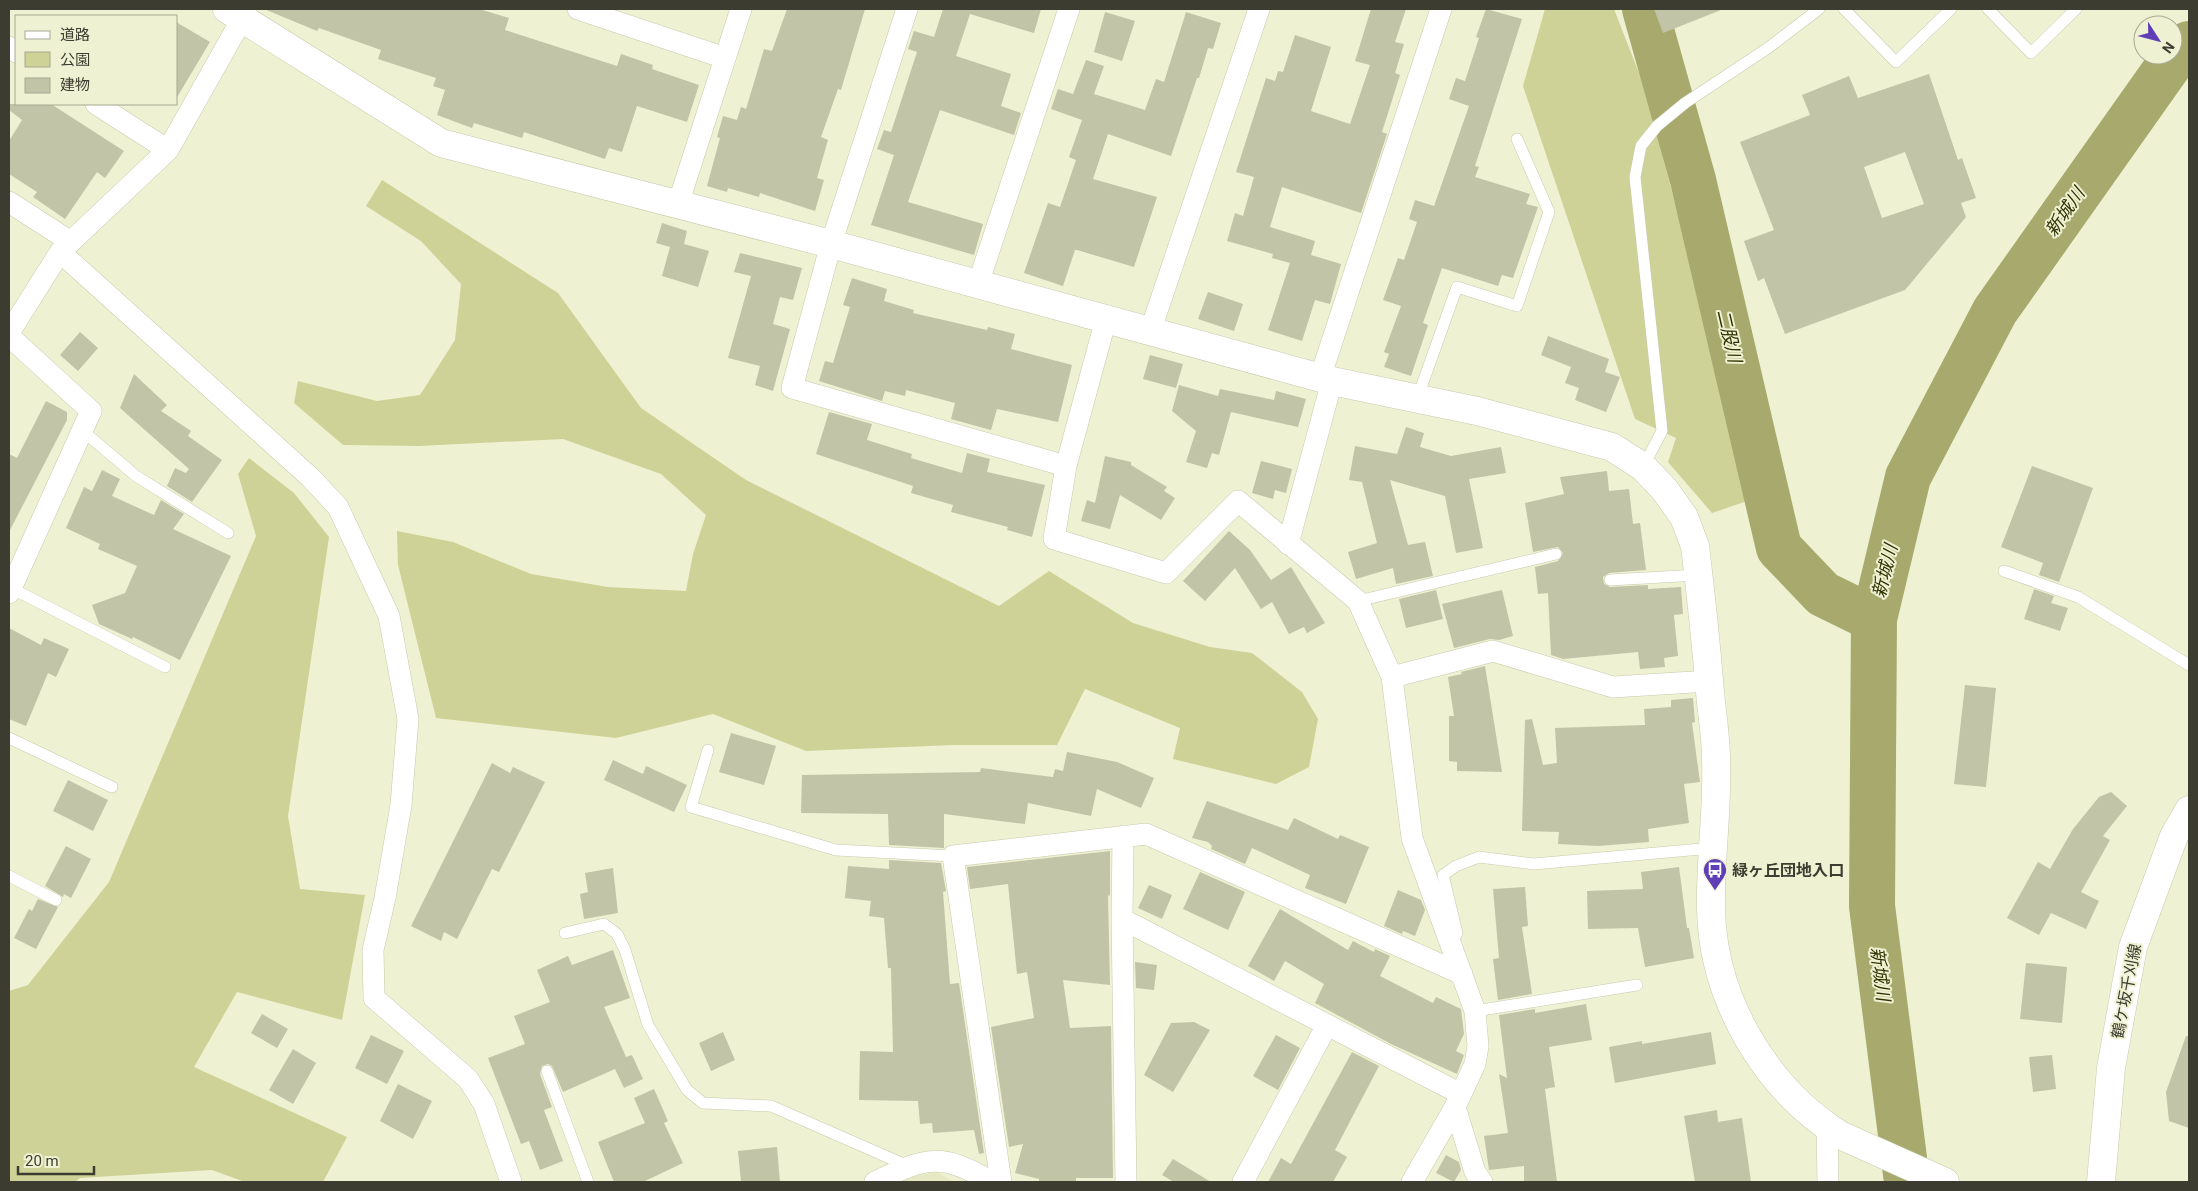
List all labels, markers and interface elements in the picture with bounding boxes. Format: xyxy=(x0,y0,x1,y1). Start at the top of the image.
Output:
legend xyxy=(15,15,178,105)
north arrow xyxy=(2133,15,2183,65)
text: 道路 xyxy=(60,26,90,44)
text: N xyxy=(2159,39,2178,56)
text: 公園 xyxy=(60,51,90,69)
text: 建物 xyxy=(60,76,90,94)
water label: 新城川 xyxy=(2041,182,2090,240)
water label: 二股川 xyxy=(1713,307,1746,367)
water label: 新城川 xyxy=(1868,540,1902,600)
bus stop icon: 緑ヶ丘団地入口 xyxy=(1702,857,1728,891)
place label: 緑ヶ丘団地入口 xyxy=(1732,861,1844,880)
street label: 鶴ケ坂千刈線 xyxy=(2108,942,2145,1040)
water label: 新城川 xyxy=(1867,946,1894,1004)
scale bar xyxy=(18,1144,94,1176)
text: 20 m xyxy=(25,1152,59,1170)

